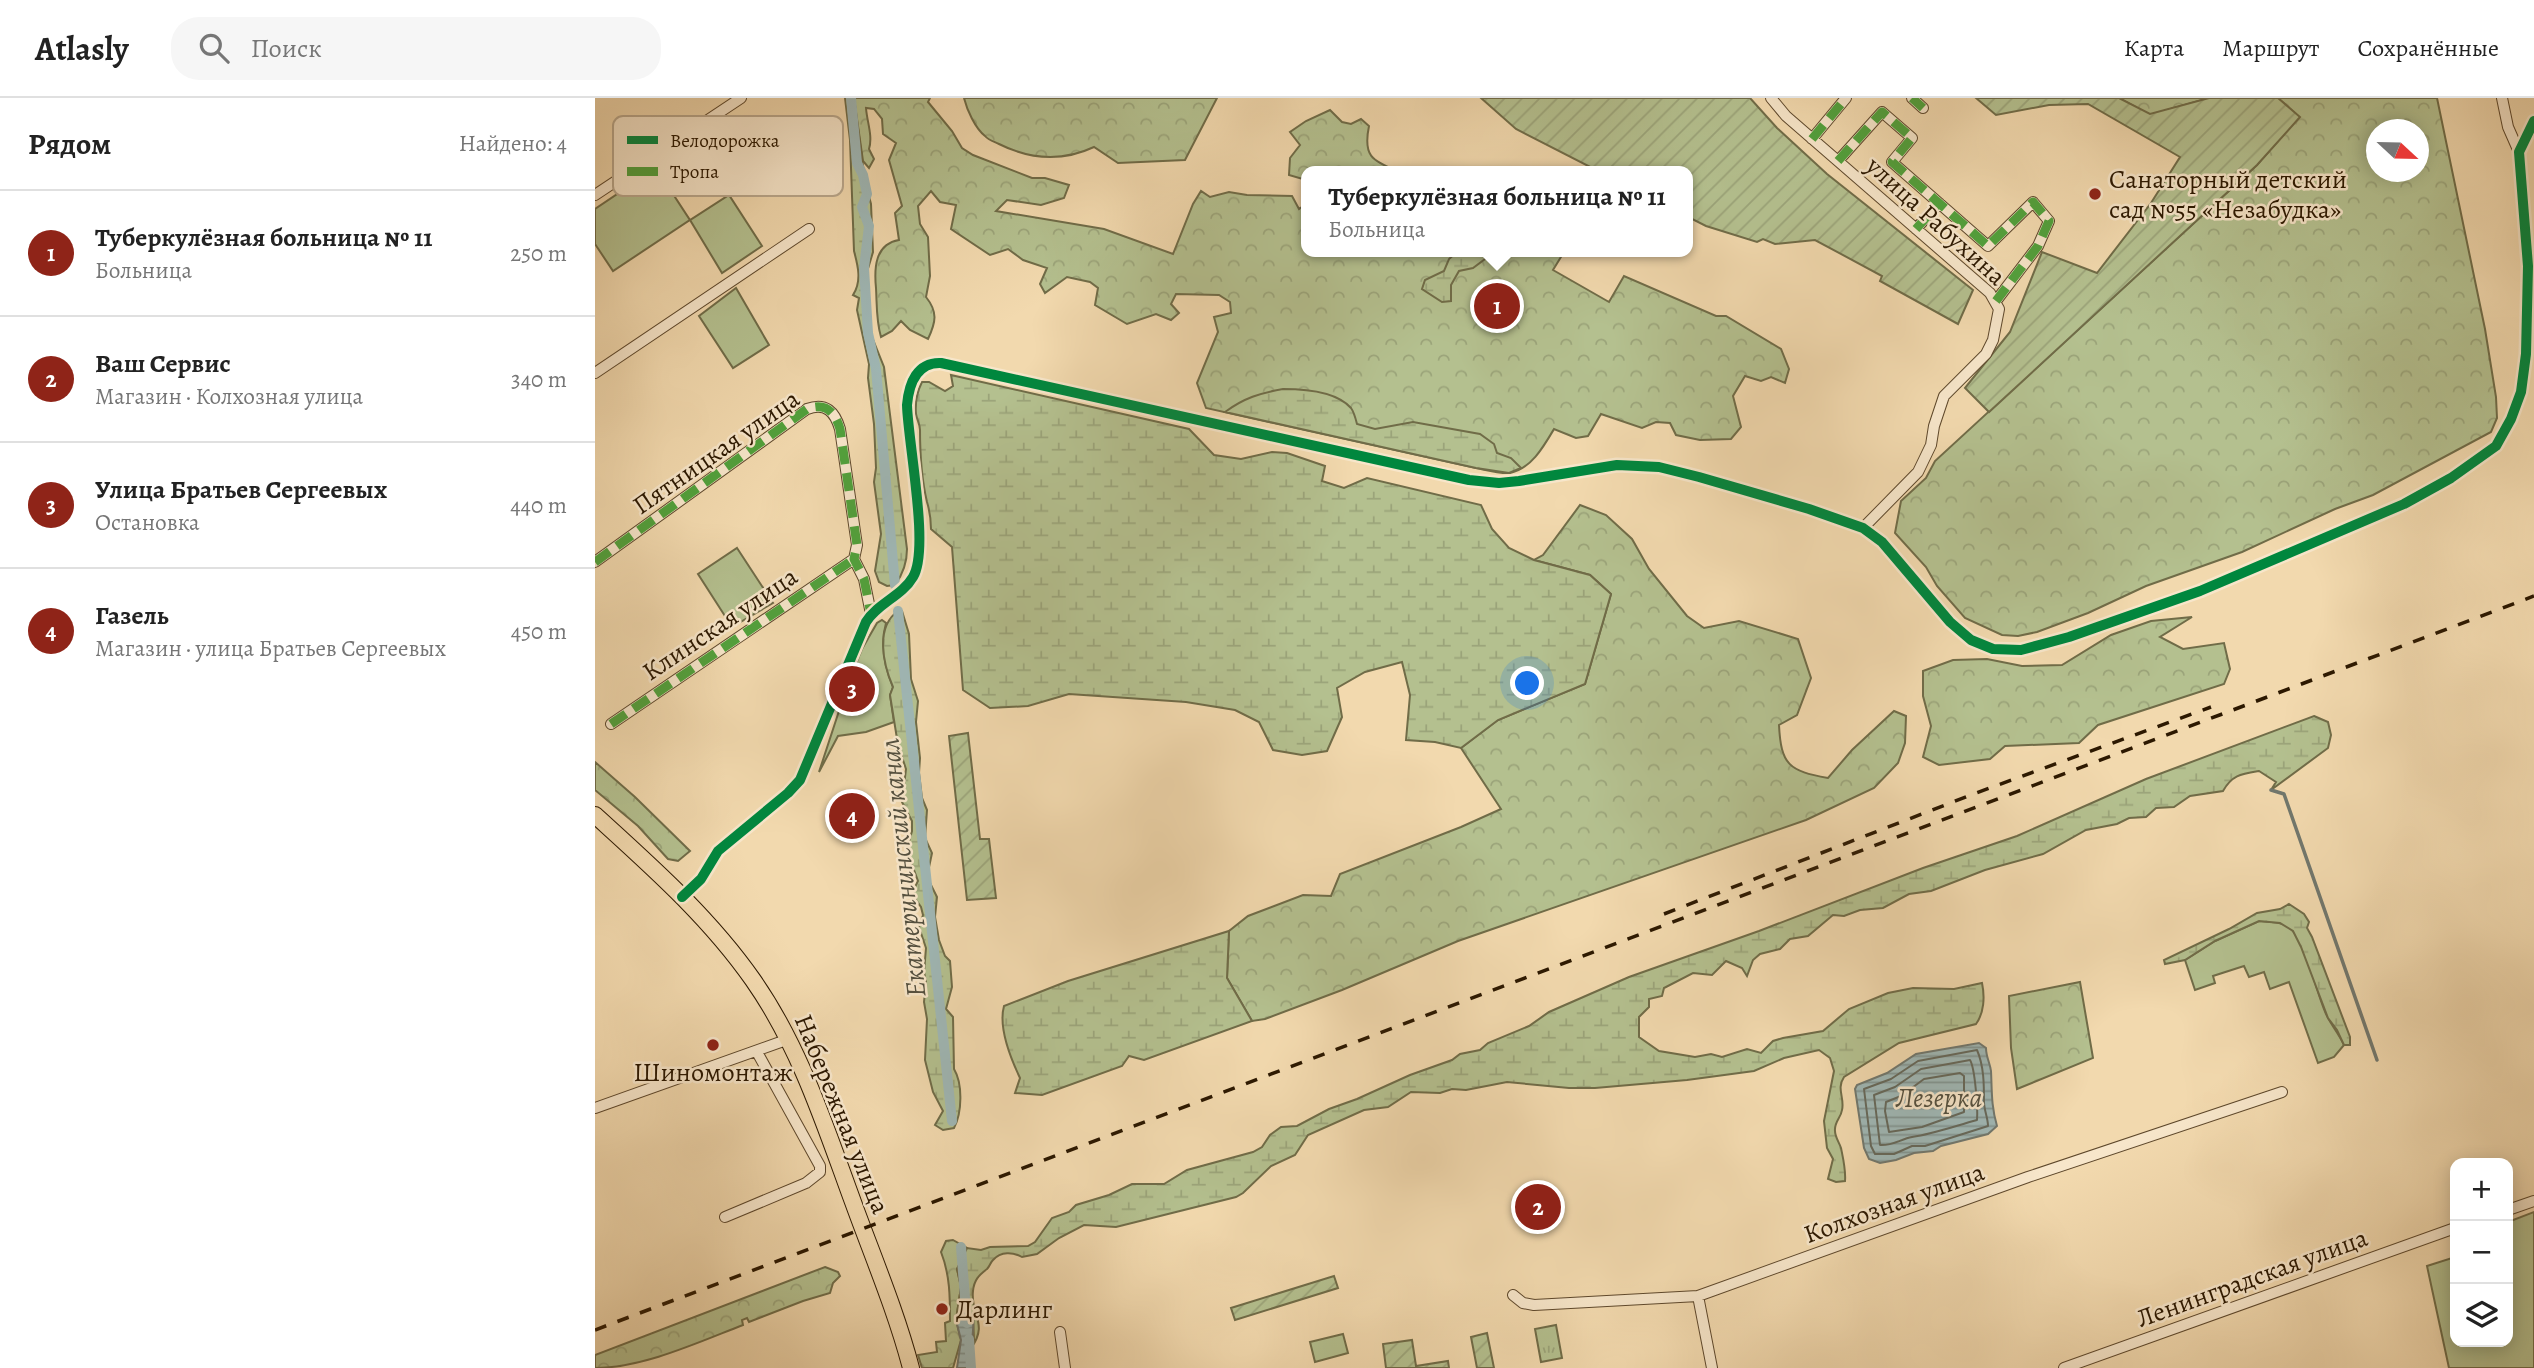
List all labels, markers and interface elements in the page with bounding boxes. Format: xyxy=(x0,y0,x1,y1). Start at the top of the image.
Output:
search box xyxy=(171,17,661,80)
text: Atlasly xyxy=(35,26,129,71)
icon: search xyxy=(195,29,233,67)
text: Поиск xyxy=(251,31,322,66)
text: Карта xyxy=(2124,32,2184,64)
text: Маршрут xyxy=(2222,32,2320,64)
text: Сохранённые xyxy=(2358,32,2499,64)
legend xyxy=(613,116,843,196)
north arrow xyxy=(2366,119,2429,182)
text: Рядом xyxy=(28,124,111,164)
text: Найдено: 4 xyxy=(459,128,567,159)
text: Велодорожка xyxy=(670,128,780,154)
street label: улица Рабухина xyxy=(1858,148,2014,293)
text: Тропа xyxy=(670,159,719,185)
place label: Санаторный детский сад №55 «Незабудка» xyxy=(2109,162,2347,227)
popup xyxy=(1301,166,1693,257)
text: Туберкулёзная больница № 11 xyxy=(1328,179,1666,214)
marker: Санаторный детский сад №55 «Незабудка» xyxy=(2087,186,2103,202)
text: Больница xyxy=(1328,214,1425,245)
text: Туберкулёзная больница № 11 xyxy=(95,220,433,255)
text: 1 xyxy=(47,238,55,269)
text: 250 m xyxy=(510,238,567,269)
text: Больница xyxy=(95,255,192,286)
pin: 1 xyxy=(1474,280,1520,332)
text: Ваш Сервис xyxy=(95,346,231,381)
text: 2 xyxy=(45,364,57,395)
text: 340 m xyxy=(511,364,567,395)
text: Магазин · Колхозная улица xyxy=(95,381,363,412)
street label: Пятницкая улица xyxy=(626,381,806,523)
text: Улица Братьев Сергеевых xyxy=(95,472,387,507)
text: 3 xyxy=(46,490,56,521)
text: 440 m xyxy=(510,490,567,521)
text: Остановка xyxy=(95,507,200,538)
street label: Клинская улица xyxy=(636,559,804,689)
text: Газель xyxy=(95,598,169,633)
text: 4 xyxy=(46,616,56,647)
text: 450 m xyxy=(511,616,567,647)
text: Магазин · улица Братьев Сергеевых xyxy=(95,633,446,664)
pin: 3 xyxy=(829,663,875,715)
your location xyxy=(1510,666,1544,700)
water label: Екатерининский канал xyxy=(871,737,935,999)
pin: 4 xyxy=(829,790,875,842)
street label: Набережная улица xyxy=(786,1009,898,1219)
marker: Шиномонтаж xyxy=(705,1037,721,1053)
place label: Шиномонтаж xyxy=(633,1055,793,1090)
water label: Лезерка xyxy=(1895,1079,1982,1117)
street label: Колхозная улица xyxy=(1799,1154,1989,1252)
map controls xyxy=(2450,1158,2513,1347)
button: + xyxy=(2450,1158,2513,1221)
pin: 2 xyxy=(1515,1181,1561,1233)
street label: Ленинградская улица xyxy=(2132,1220,2372,1336)
button: − xyxy=(2450,1221,2513,1284)
button: layers xyxy=(2450,1284,2513,1347)
place label: Дарлинг xyxy=(956,1292,1053,1327)
marker: Дарлинг xyxy=(934,1301,950,1317)

